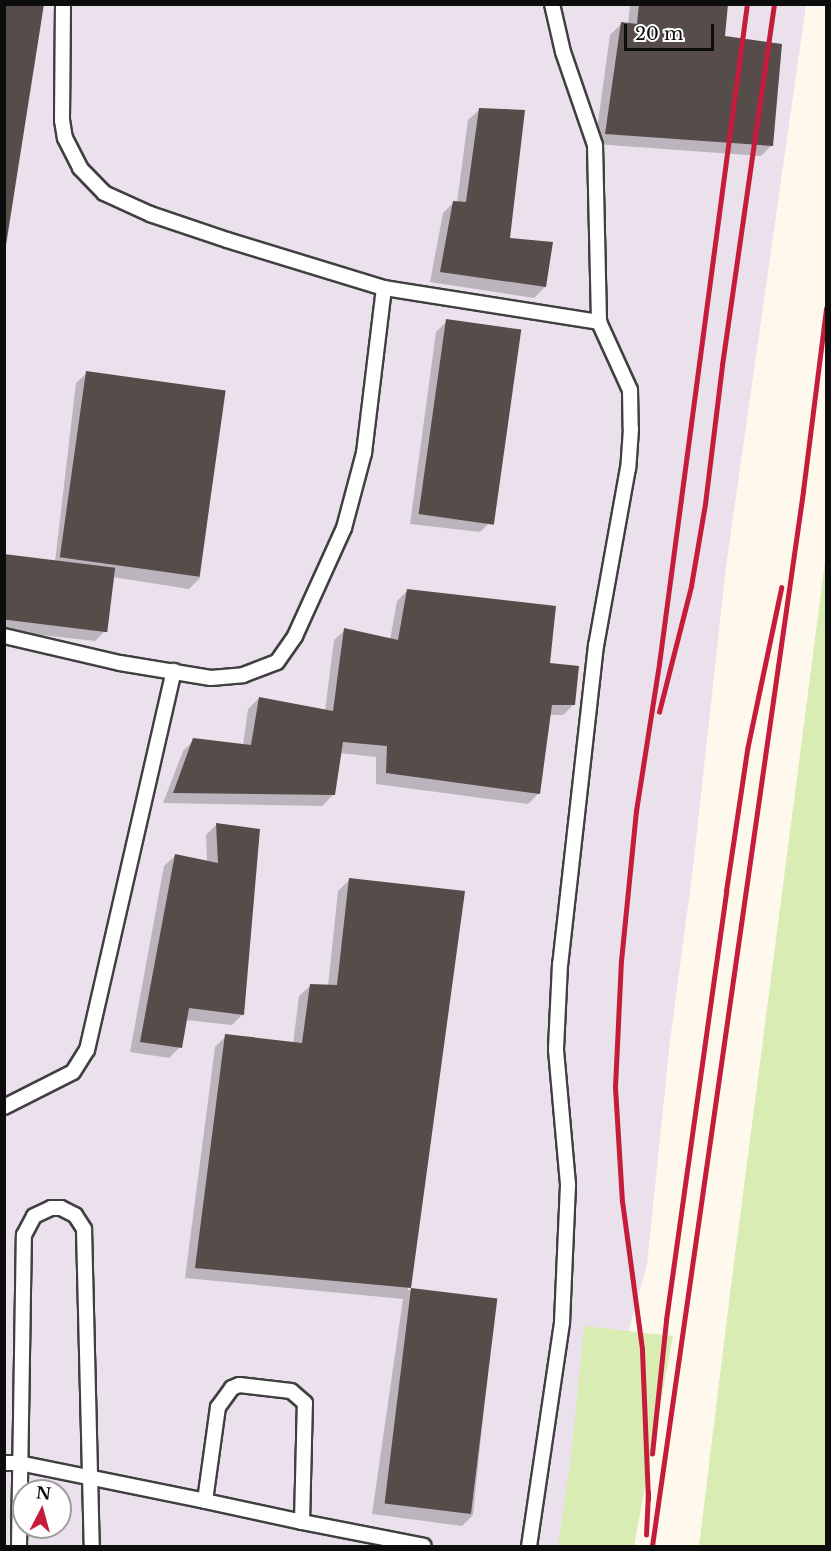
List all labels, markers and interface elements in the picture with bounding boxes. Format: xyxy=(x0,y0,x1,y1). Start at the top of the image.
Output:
scale bar xyxy=(627,12,717,50)
text: 20 m xyxy=(635,23,683,45)
north arrow xyxy=(12,1479,72,1539)
text: N xyxy=(35,1482,52,1504)

